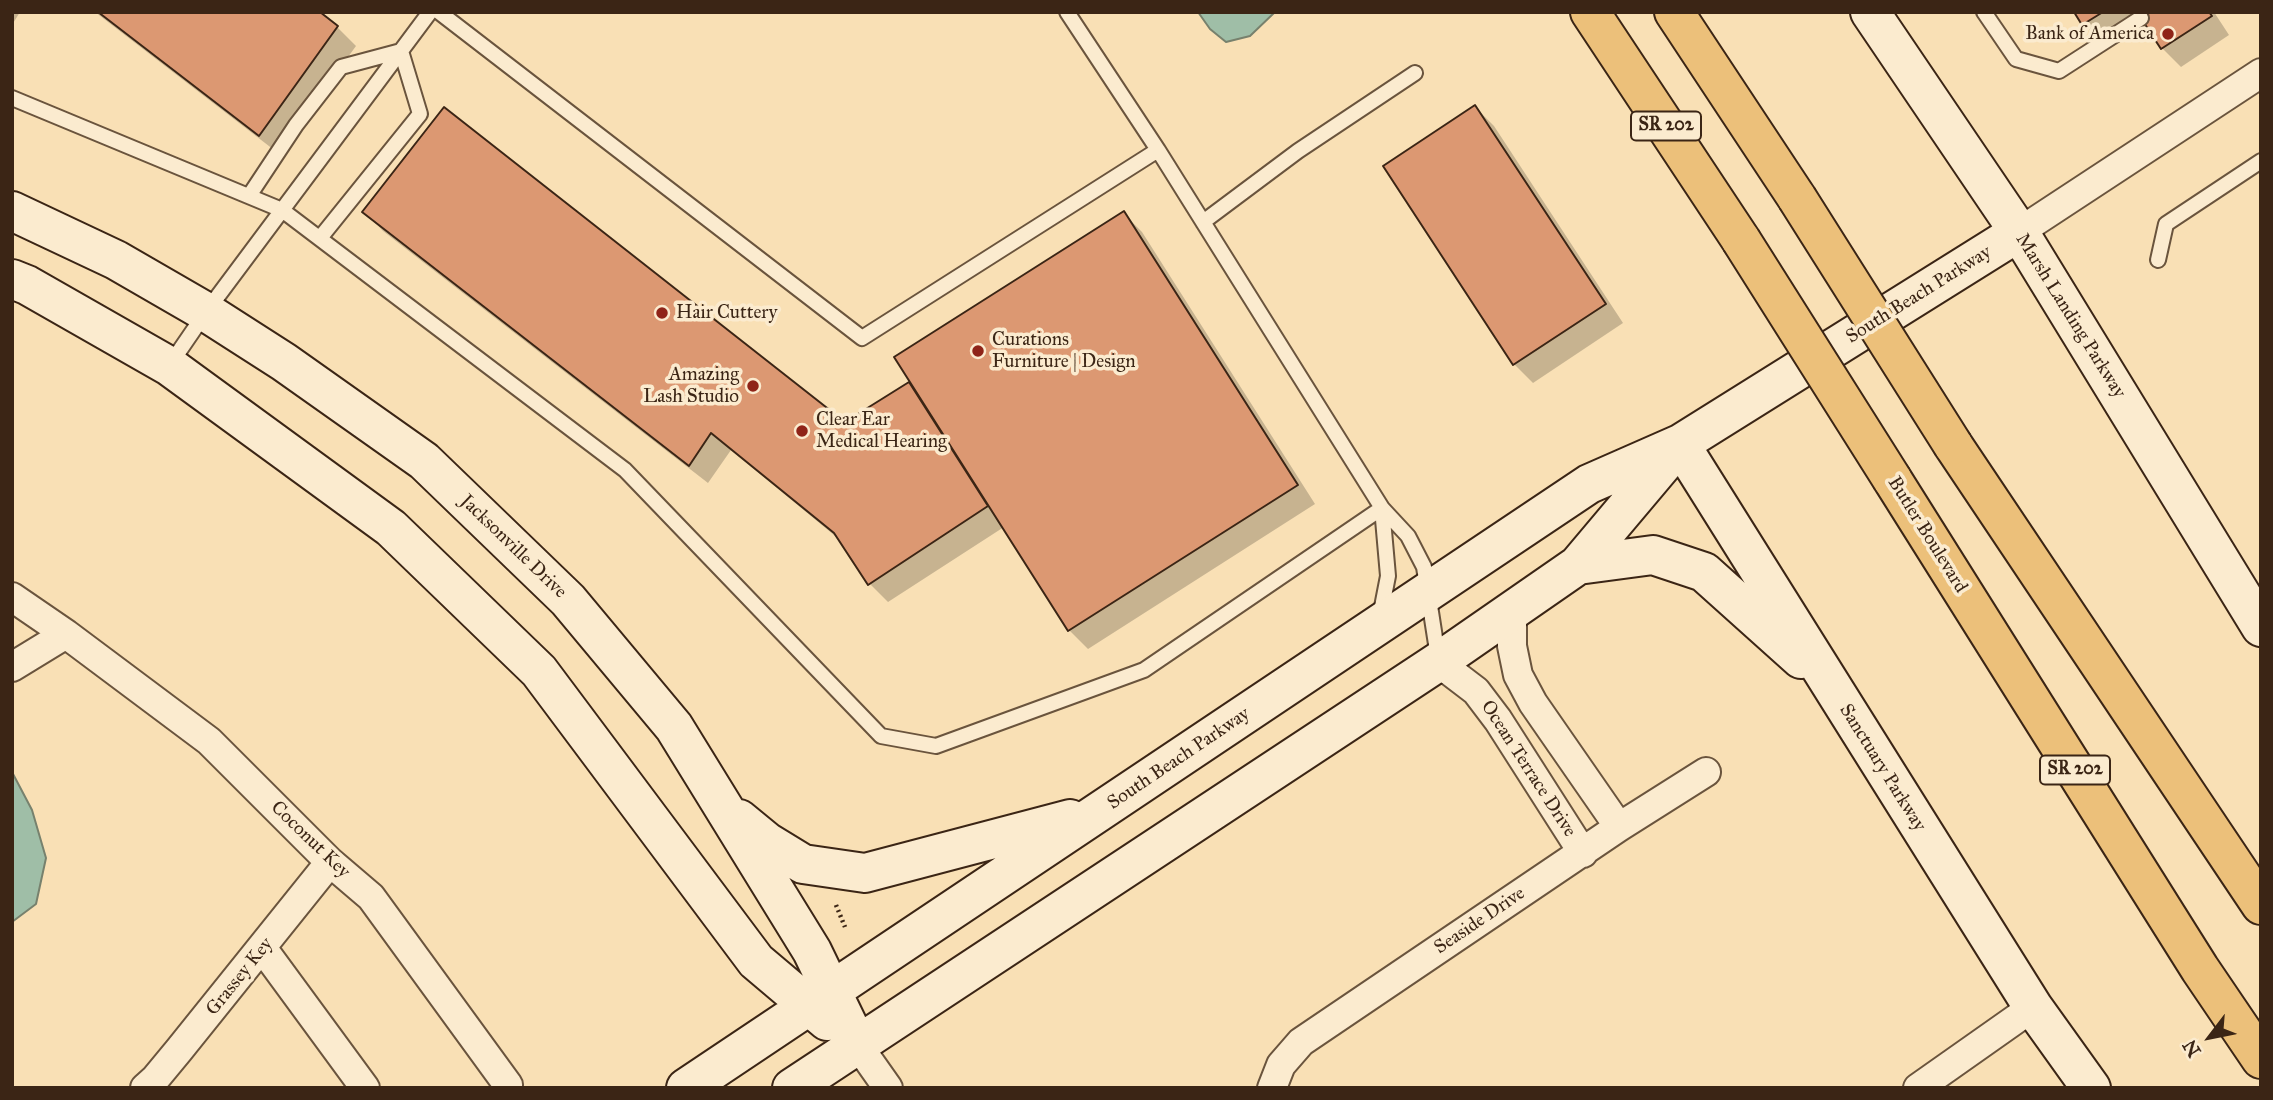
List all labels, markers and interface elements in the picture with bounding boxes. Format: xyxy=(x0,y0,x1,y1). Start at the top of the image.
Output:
place label: Bank of America xyxy=(2025,23,2154,45)
marker: Bank of America xyxy=(2160,26,2176,42)
road number: SR 202 xyxy=(1631,112,1701,140)
street label: Marsh Landing Parkway xyxy=(2010,229,2130,403)
street label: South Beach Parkway xyxy=(1842,241,1996,349)
place label: Hair Cuttery xyxy=(676,302,777,324)
marker: Hair Cuttery xyxy=(654,305,670,321)
place label: Curations Furniture | Design xyxy=(992,329,1135,373)
marker: Curations Furniture | Design xyxy=(970,343,986,359)
place label: Amazing Lash Studio xyxy=(643,364,739,408)
marker: Amazing Lash Studio xyxy=(745,378,761,394)
place label: Clear Ear Medical Hearing xyxy=(816,409,947,453)
marker: Clear Ear Medical Hearing xyxy=(794,423,810,439)
street label: Butler Boulevard xyxy=(1882,473,1972,597)
street label: Jacksonville Drive xyxy=(455,490,571,604)
street label: Ocean Terrace Drive xyxy=(1475,696,1581,842)
street label: Sanctuary Parkway xyxy=(1834,700,1930,836)
street label: South Beach Parkway xyxy=(1104,703,1254,815)
road number: SR 202 xyxy=(2040,756,2110,784)
street label: Coconut Key xyxy=(266,797,354,883)
street label: Seaside Drive xyxy=(1430,882,1530,960)
street label: Grassey Key xyxy=(202,933,278,1021)
north arrow xyxy=(2175,1002,2245,1072)
text: N xyxy=(2178,1035,2206,1061)

